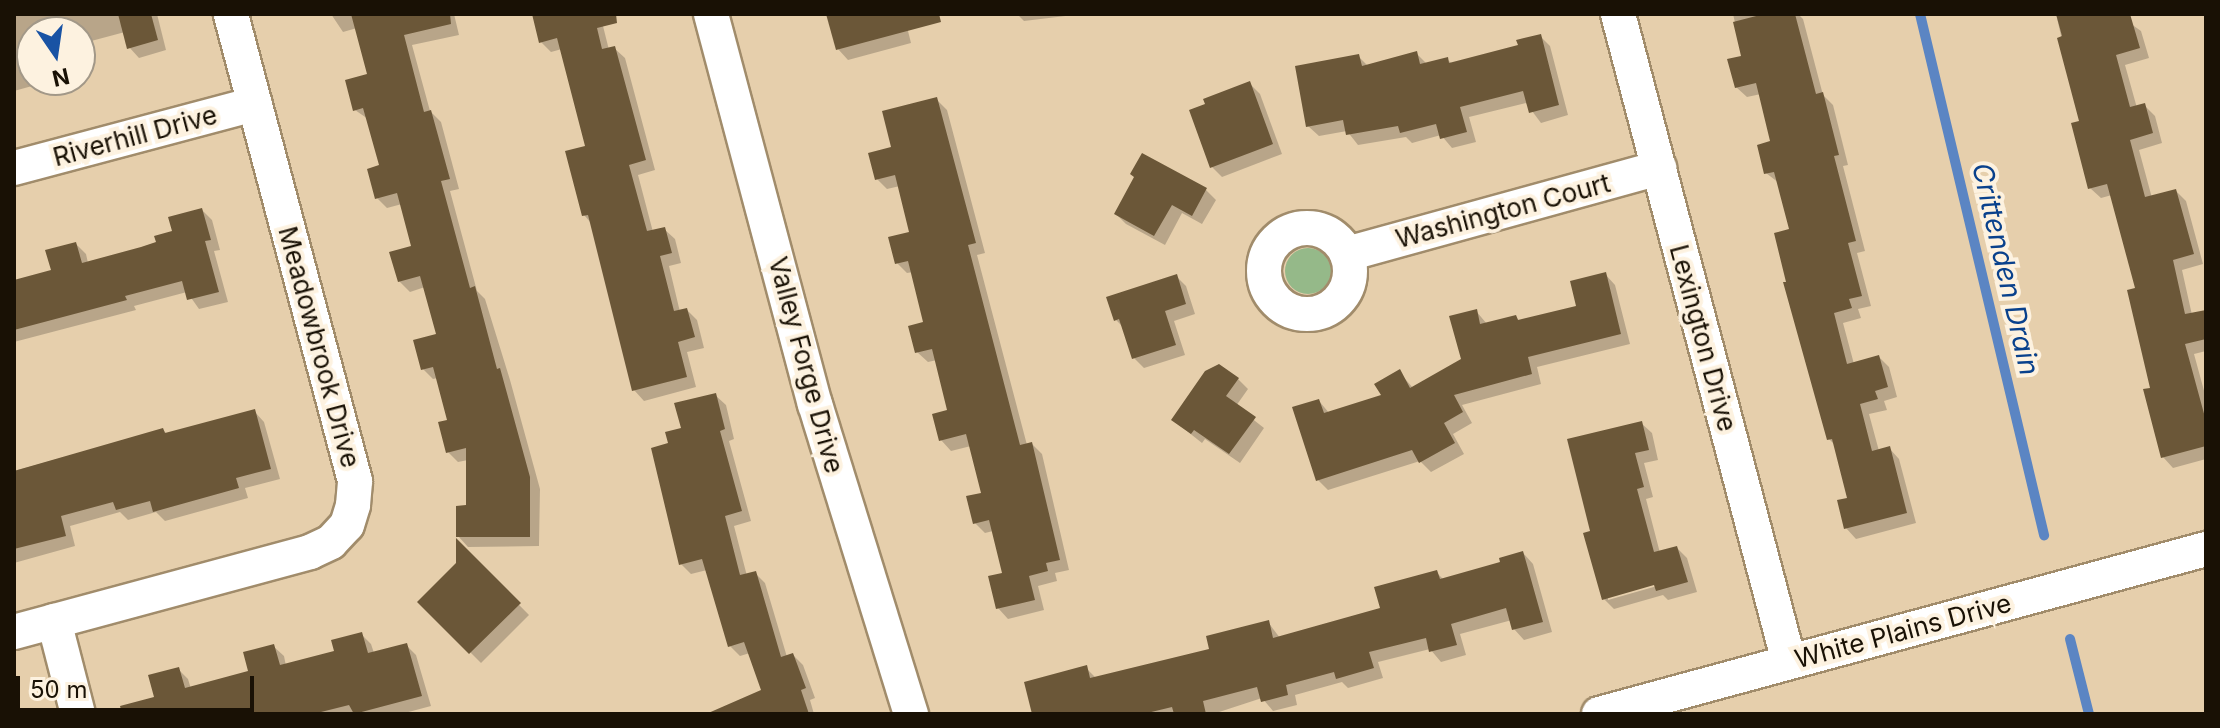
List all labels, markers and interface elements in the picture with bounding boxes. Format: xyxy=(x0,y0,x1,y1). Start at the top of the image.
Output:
north arrow xyxy=(16,16,96,96)
text: N xyxy=(50,63,72,92)
street label: Riverhill Drive xyxy=(50,99,220,173)
water label: Crittenden Drain xyxy=(1965,160,2047,378)
street label: Washington Court xyxy=(1392,167,1614,255)
street label: Meadowbrook Drive xyxy=(272,223,366,471)
street label: Lexington Drive xyxy=(1663,241,1743,435)
street label: Valley Forge Drive xyxy=(762,253,850,477)
street label: White Plains Drive xyxy=(1791,587,2015,675)
scale bar xyxy=(20,660,258,710)
text: 50 m xyxy=(30,675,88,704)

